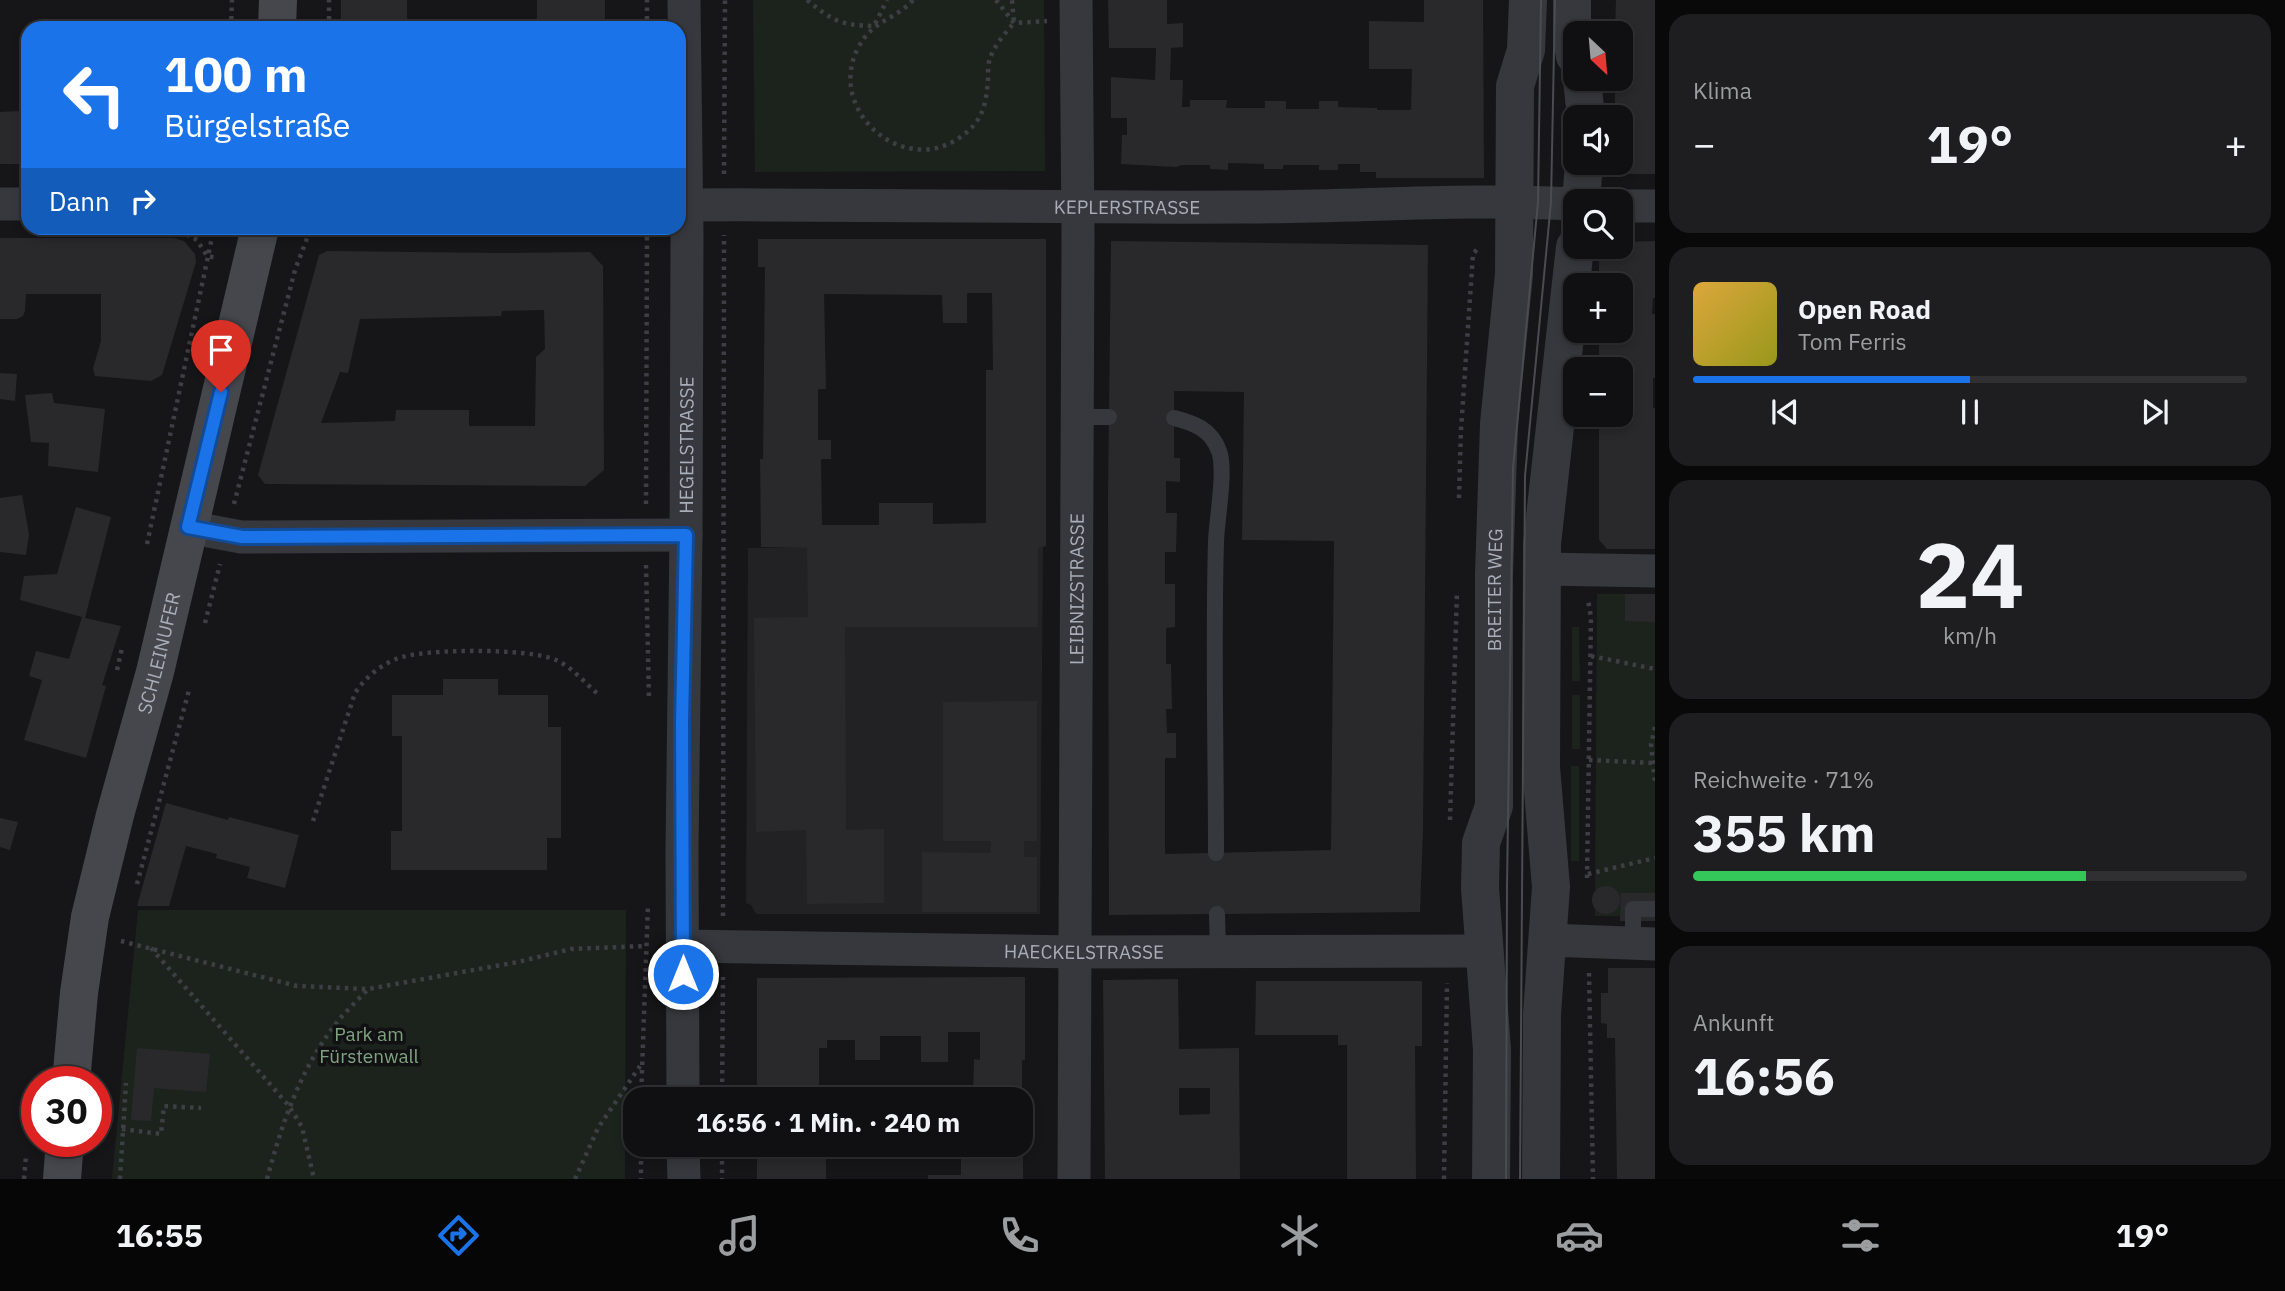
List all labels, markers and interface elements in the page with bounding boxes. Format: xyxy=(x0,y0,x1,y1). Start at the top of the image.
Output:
north arrow xyxy=(1563,21,1633,91)
map controls xyxy=(1563,21,1633,427)
text: 100 m xyxy=(164,42,308,105)
icon: left xyxy=(49,49,140,140)
text: Klima xyxy=(1693,75,1752,105)
text: Bürgelstraße xyxy=(164,104,350,146)
button: sound xyxy=(1563,105,1633,175)
text: 19° xyxy=(1927,110,2013,177)
text: − xyxy=(1693,119,1716,168)
text: + xyxy=(2224,119,2247,168)
icon: right xyxy=(124,182,162,220)
text: Dann xyxy=(49,184,110,218)
button: search xyxy=(1563,189,1633,259)
street label: KEPLERSTRASSE xyxy=(1054,195,1200,219)
button: + xyxy=(1563,273,1633,343)
text: Open Road xyxy=(1798,292,1931,326)
pin xyxy=(191,320,251,392)
text: Tom Ferris xyxy=(1798,326,1907,356)
icon: arrive xyxy=(202,331,240,369)
button: − xyxy=(1563,357,1633,427)
street label: HEGELSTRASSE xyxy=(674,376,699,514)
icon: previous xyxy=(1766,393,1804,431)
icon: pause xyxy=(1951,393,1989,431)
icon: next xyxy=(2136,393,2174,431)
street label: LEIBNIZSTRASSE xyxy=(1064,513,1089,665)
text: 24 xyxy=(1915,515,2025,633)
street label: BREITER WEG xyxy=(1482,528,1508,651)
street label: SCHLEINUFER xyxy=(132,590,185,717)
text: km/h xyxy=(1943,620,1997,650)
text: Reichweite · 71% xyxy=(1693,764,1874,794)
text: 355 km xyxy=(1693,799,1875,866)
position arrow xyxy=(646,937,720,1011)
street label: HAECKELSTRASSE xyxy=(1004,939,1164,964)
text: Ankunft xyxy=(1693,1007,1774,1037)
park label: Park am Fürstenwall xyxy=(319,1022,419,1068)
text: 16:56 xyxy=(1693,1042,1835,1109)
speed limit sign: 30 xyxy=(21,1066,112,1157)
text: 16:56 · 1 Min. · 240 m xyxy=(696,1105,960,1139)
icon: directions xyxy=(434,1211,483,1260)
icon: music xyxy=(715,1211,764,1260)
icon: phone xyxy=(995,1211,1044,1260)
icon: climate xyxy=(1275,1211,1324,1260)
icon: car xyxy=(1555,1211,1604,1260)
icon: filters xyxy=(1836,1211,1885,1260)
text: 16:55 xyxy=(116,1214,203,1256)
text: 19° xyxy=(2116,1214,2169,1256)

